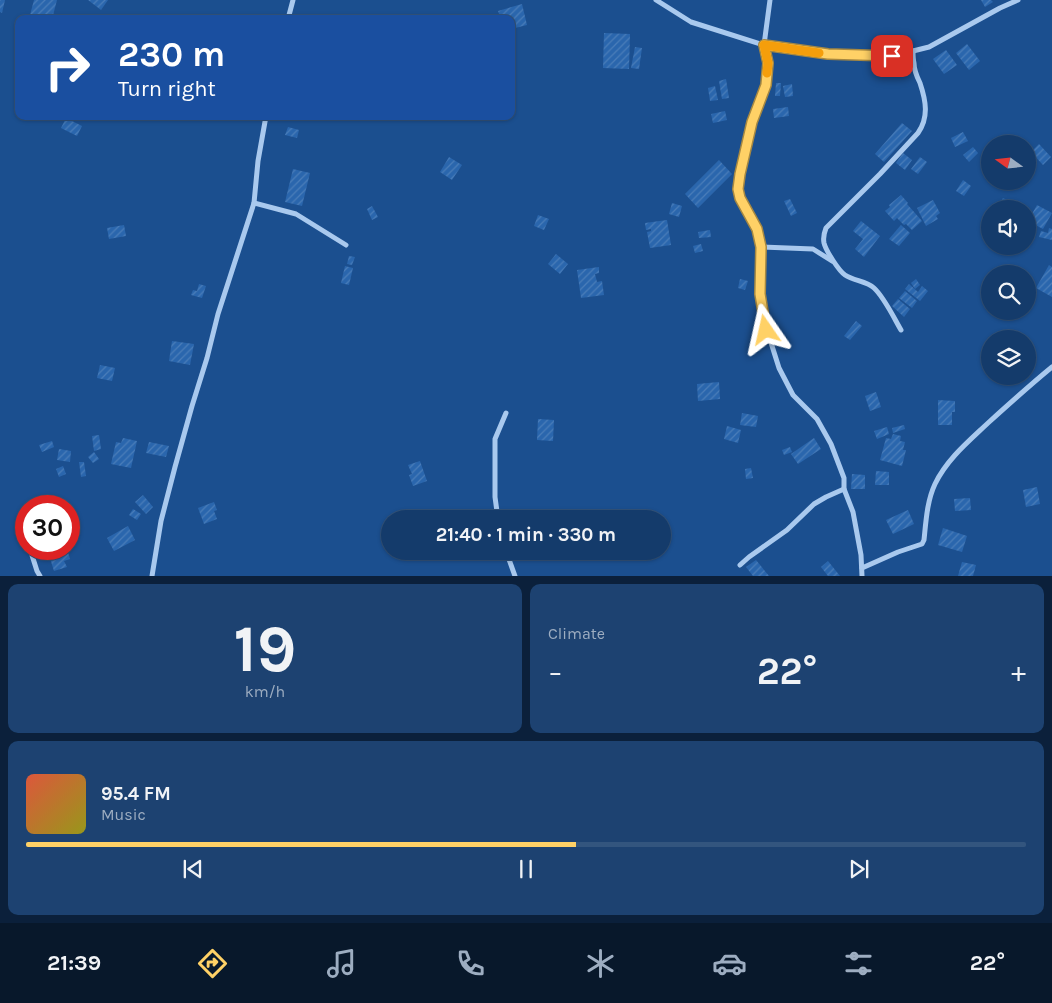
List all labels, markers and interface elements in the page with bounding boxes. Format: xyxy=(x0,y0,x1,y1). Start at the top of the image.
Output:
text: 230 m xyxy=(118,34,225,75)
icon: right xyxy=(35,35,100,100)
pin xyxy=(871,35,913,77)
icon: arrive xyxy=(878,42,906,70)
text: Turn right xyxy=(118,76,216,102)
north arrow xyxy=(981,135,1036,190)
map controls xyxy=(981,135,1036,385)
button: sound xyxy=(981,200,1036,255)
button: search xyxy=(981,265,1036,320)
position arrow xyxy=(739,303,791,355)
button: layers xyxy=(981,330,1036,385)
speed limit sign: 30 xyxy=(15,495,80,560)
text: 21:40 · 1 min · 330 m xyxy=(436,524,616,546)
text: 19 xyxy=(234,611,296,687)
text: Climate xyxy=(548,624,605,643)
text: 22° xyxy=(757,649,817,694)
text: − xyxy=(548,655,563,688)
text: + xyxy=(1011,655,1026,688)
text: km/h xyxy=(245,682,285,701)
text: 95.4 FM xyxy=(101,783,171,805)
text: Music xyxy=(101,805,146,824)
icon: previous xyxy=(179,855,207,883)
icon: pause xyxy=(512,855,540,883)
icon: next xyxy=(845,855,873,883)
icon: directions xyxy=(195,946,230,981)
icon: music xyxy=(324,946,359,981)
icon: phone xyxy=(453,946,488,981)
icon: climate xyxy=(583,946,618,981)
icon: car xyxy=(712,946,747,981)
icon: filters xyxy=(841,946,876,981)
text: 21:39 xyxy=(47,950,101,976)
text: 22° xyxy=(970,950,1005,976)

